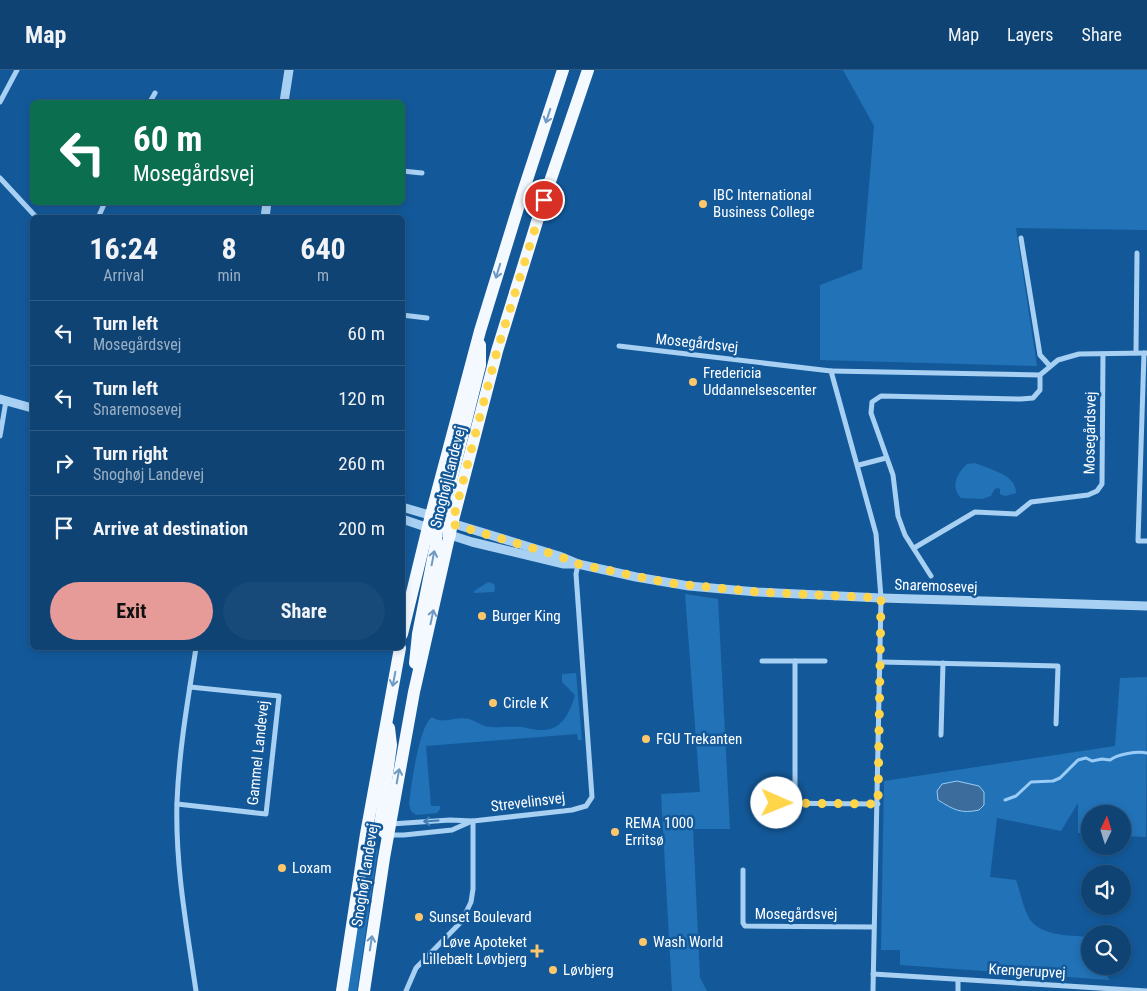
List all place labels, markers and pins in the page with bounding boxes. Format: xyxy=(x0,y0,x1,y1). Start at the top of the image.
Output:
pin xyxy=(523,179,565,221)
place label: IBC International Business College xyxy=(713,186,815,221)
marker: IBC International Business College xyxy=(697,198,709,210)
place label: Fredericia Uddannelsescenter xyxy=(703,364,817,399)
marker: Fredericia Uddannelsescenter xyxy=(687,376,699,388)
place label: Burger King xyxy=(492,607,561,625)
marker: Burger King xyxy=(476,610,488,622)
place label: Circle K xyxy=(503,694,549,712)
marker: Circle K xyxy=(487,697,499,709)
place label: FGU Trekanten xyxy=(656,730,742,748)
marker: FGU Trekanten xyxy=(640,733,652,745)
place label: REMA 1000 Erritsø xyxy=(625,814,694,849)
marker: REMA 1000 Erritsø xyxy=(609,826,621,838)
place label: Loxam xyxy=(292,859,332,877)
marker: Loxam xyxy=(276,862,288,874)
place label: Sunset Boulevard xyxy=(429,908,532,926)
marker: Sunset Boulevard xyxy=(413,911,425,923)
place label: Løve Apoteket Lillebælt Løvbjerg xyxy=(422,933,527,968)
place label: Wash World xyxy=(653,933,723,951)
marker: Wash World xyxy=(637,936,649,948)
marker: Løve Apoteket Lillebælt Løvbjerg xyxy=(531,945,543,957)
place label: Løvbjerg xyxy=(563,961,614,979)
marker: Løvbjerg xyxy=(547,964,559,976)

